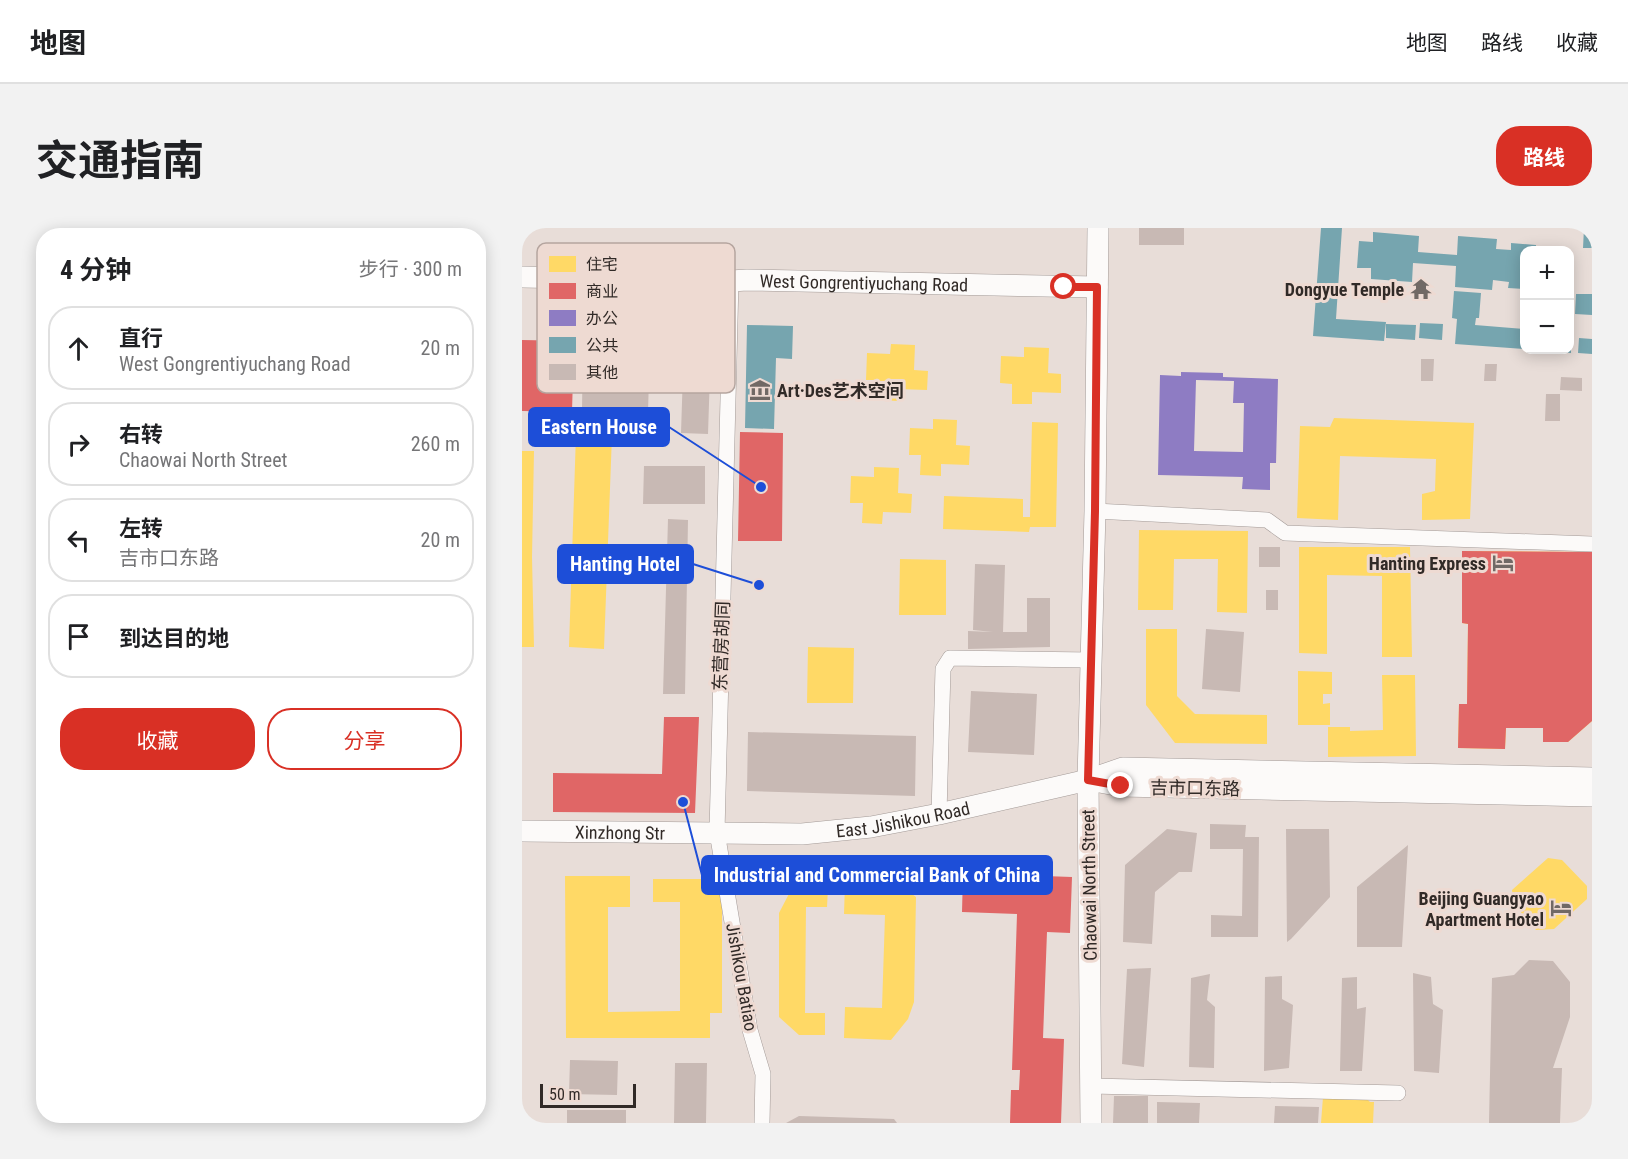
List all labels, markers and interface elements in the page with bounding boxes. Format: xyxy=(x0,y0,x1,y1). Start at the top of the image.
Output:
text: 地图 xyxy=(30,27,86,60)
text: 地图 xyxy=(1406,31,1448,55)
text: 路线 xyxy=(1481,31,1523,55)
text: 收藏 xyxy=(1556,31,1598,55)
button: 路线 xyxy=(1496,126,1592,186)
text: 交通指南 xyxy=(36,136,204,185)
legend xyxy=(537,243,735,393)
map controls xyxy=(1520,246,1574,354)
button: + xyxy=(1520,246,1574,300)
text: 4 分钟 xyxy=(60,255,131,285)
text: 住宅 xyxy=(586,255,618,274)
text: 步行 · 300 m xyxy=(359,257,462,281)
street label: West Gongrentiyuchang Road xyxy=(759,270,968,295)
route start xyxy=(1050,273,1076,299)
temple icon: Dongyue Temple xyxy=(1409,277,1433,301)
place label: Dongyue Temple xyxy=(1285,279,1404,300)
text: 商业 xyxy=(586,282,618,301)
button: − xyxy=(1520,300,1574,354)
text: 办公 xyxy=(586,309,618,328)
text: 直行 xyxy=(119,326,163,351)
icon: ahead xyxy=(62,332,95,365)
text: 20 m xyxy=(421,336,460,360)
text: 公共 xyxy=(586,336,618,355)
text: West Gongrentiyuchang Road xyxy=(119,352,351,376)
text: 其他 xyxy=(586,363,618,382)
museum icon: Art·Des艺术空间 xyxy=(748,378,772,402)
place label: Art·Des艺术空间 xyxy=(777,380,904,401)
callout: Eastern House xyxy=(529,408,669,446)
text: Eastern House xyxy=(541,415,657,439)
text: 右转 xyxy=(119,422,163,447)
icon: right xyxy=(62,428,95,461)
text: 260 m xyxy=(411,432,460,456)
text: Chaowai North Street xyxy=(119,448,287,472)
text: 左转 xyxy=(119,516,163,541)
icon: left xyxy=(62,524,95,557)
text: 20 m xyxy=(421,528,460,552)
callout: Hanting Hotel xyxy=(558,545,693,583)
text: 吉市口东路 xyxy=(119,546,219,570)
hotel icon: Hanting Express xyxy=(1491,551,1515,575)
text: Hanting Hotel xyxy=(570,552,680,576)
place label: Hanting Express xyxy=(1369,553,1486,574)
street label: 东营房胡同 xyxy=(709,601,733,691)
icon: arrive xyxy=(62,620,95,653)
text: 到达目的地 xyxy=(119,626,229,651)
button: 收藏 xyxy=(60,708,255,770)
button: 分享 xyxy=(267,708,462,770)
route end xyxy=(1107,772,1133,798)
street label: 吉市口东路 xyxy=(1150,777,1240,799)
street label: East Jishikou Road xyxy=(835,797,972,841)
street label: Chaowai North Street xyxy=(1077,809,1101,961)
street label: Xinzhong Str xyxy=(575,821,666,843)
callout: Industrial and Commercial Bank of China xyxy=(702,856,1052,894)
text: Industrial and Commercial Bank of China xyxy=(714,863,1040,887)
place label: Beijing Guangyao Apartment Hotel xyxy=(1419,888,1544,930)
hotel icon: Beijing Guangyao Apartment Hotel xyxy=(1549,896,1573,920)
street label: Jishikou Batiao xyxy=(722,921,762,1033)
scale bar xyxy=(540,1081,636,1108)
text: 50 m xyxy=(549,1085,581,1104)

